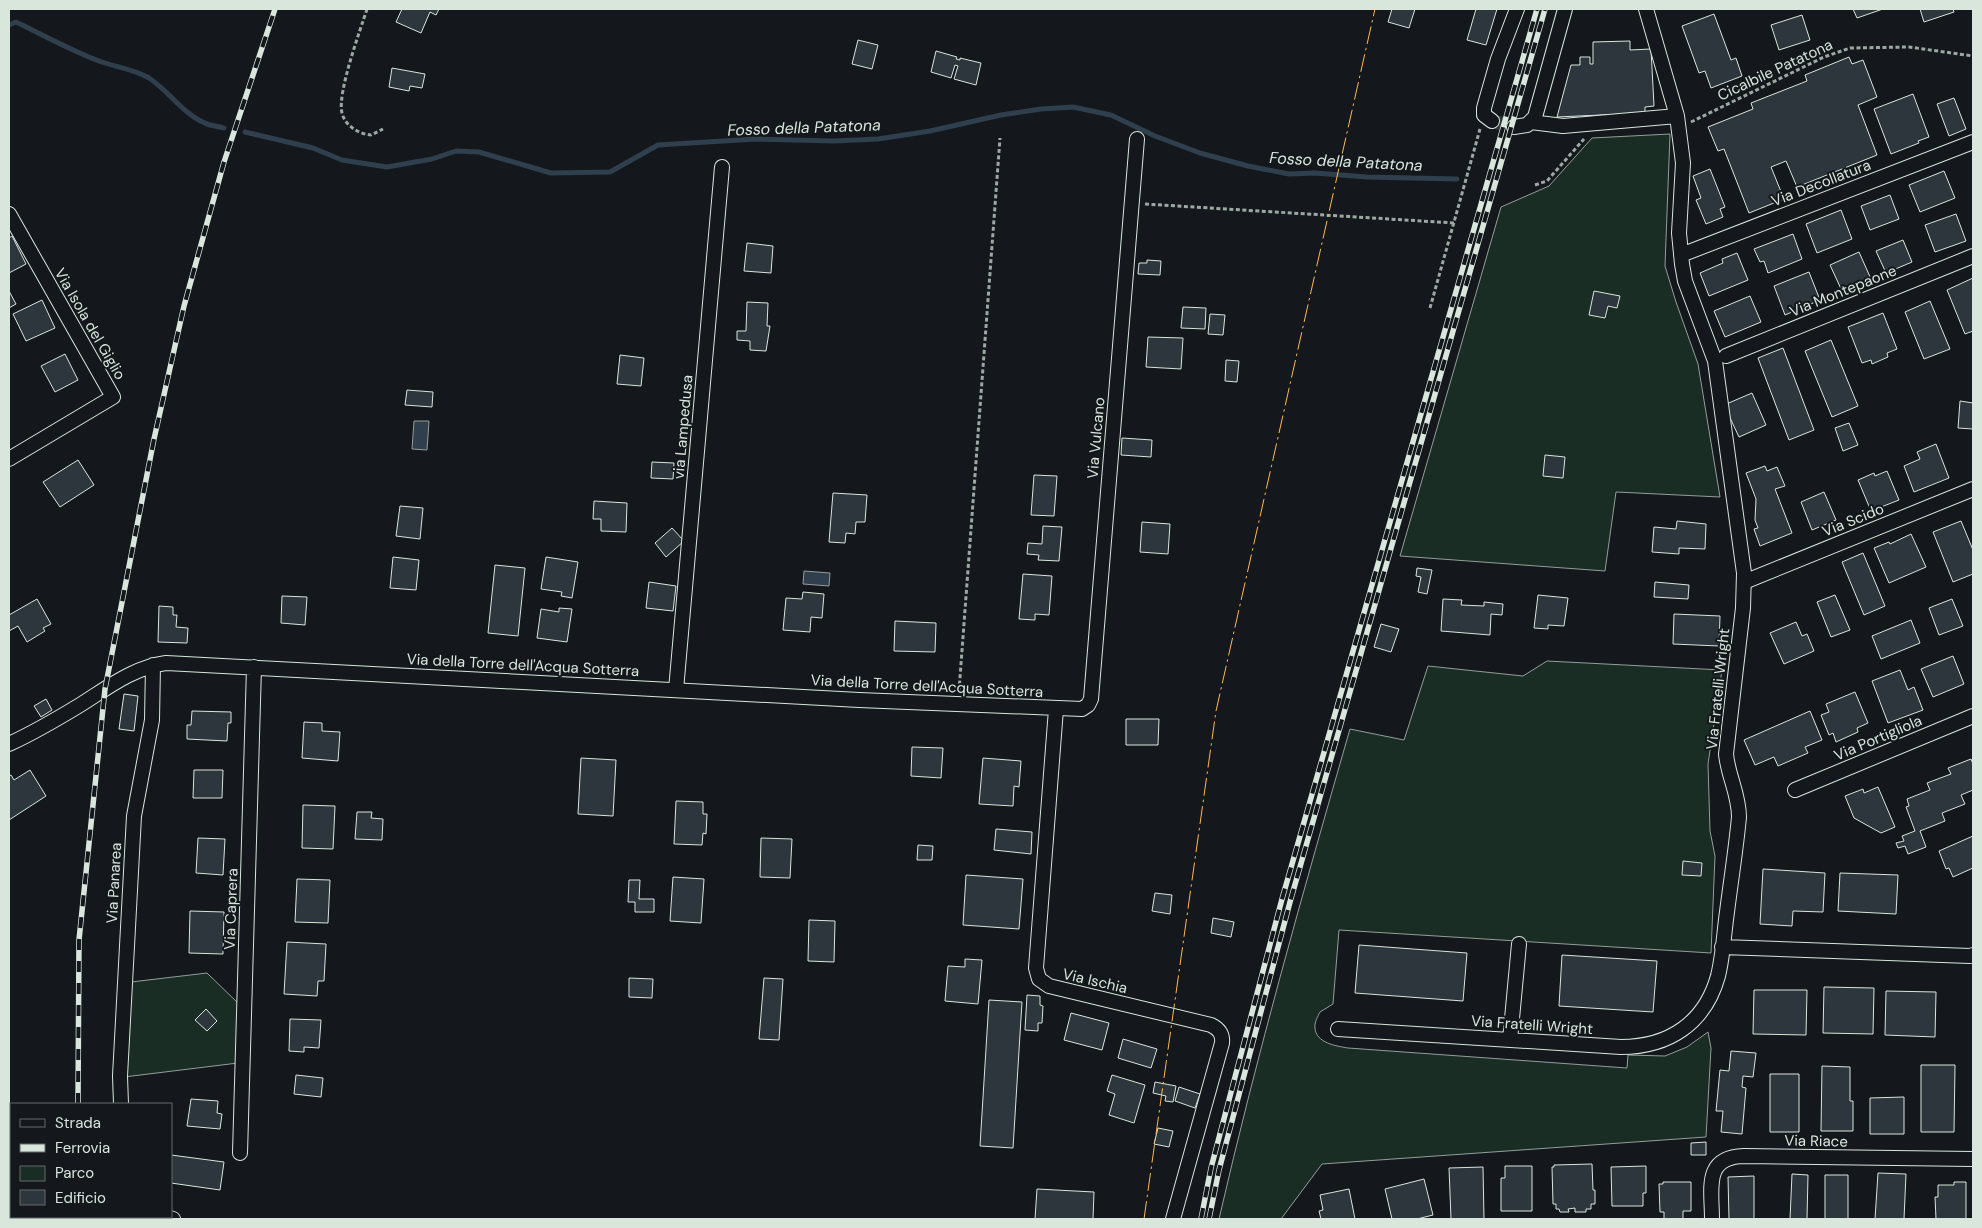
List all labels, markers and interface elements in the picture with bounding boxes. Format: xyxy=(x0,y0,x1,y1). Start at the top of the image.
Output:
street label: Cicalbile Patatona xyxy=(1714,35,1836,105)
water label: Fosso della Patatona xyxy=(727,114,881,141)
water label: Fosso della Patatona xyxy=(1269,147,1423,176)
street label: Via Decollatura xyxy=(1768,155,1874,211)
street label: Via Montepaone xyxy=(1787,260,1899,322)
street label: Via Isola del Giglio xyxy=(50,265,130,384)
street label: via Lampedusa xyxy=(668,374,698,480)
street label: Via Vulcano xyxy=(1082,396,1110,480)
street label: Via Scido xyxy=(1819,499,1887,541)
street label: Via Fratelli Wright xyxy=(1702,627,1734,751)
street label: Via della Torre dell'Acqua Sotterra xyxy=(406,649,640,681)
street label: Via della Torre dell'Acqua Sotterra xyxy=(810,670,1044,702)
street label: Via Portigliola xyxy=(1831,710,1925,766)
street label: Via Panarea xyxy=(102,842,126,924)
street label: Via Caprera xyxy=(220,868,242,950)
street label: Via Ischia xyxy=(1061,964,1129,998)
street label: Via Fratelli Wright xyxy=(1470,1011,1594,1039)
legend xyxy=(10,1103,172,1218)
text: Strada xyxy=(55,1113,101,1133)
street label: Via Riace xyxy=(1784,1130,1848,1152)
text: Ferrovia xyxy=(55,1138,110,1158)
text: Parco xyxy=(55,1163,94,1183)
text: Edificio xyxy=(55,1188,106,1208)

